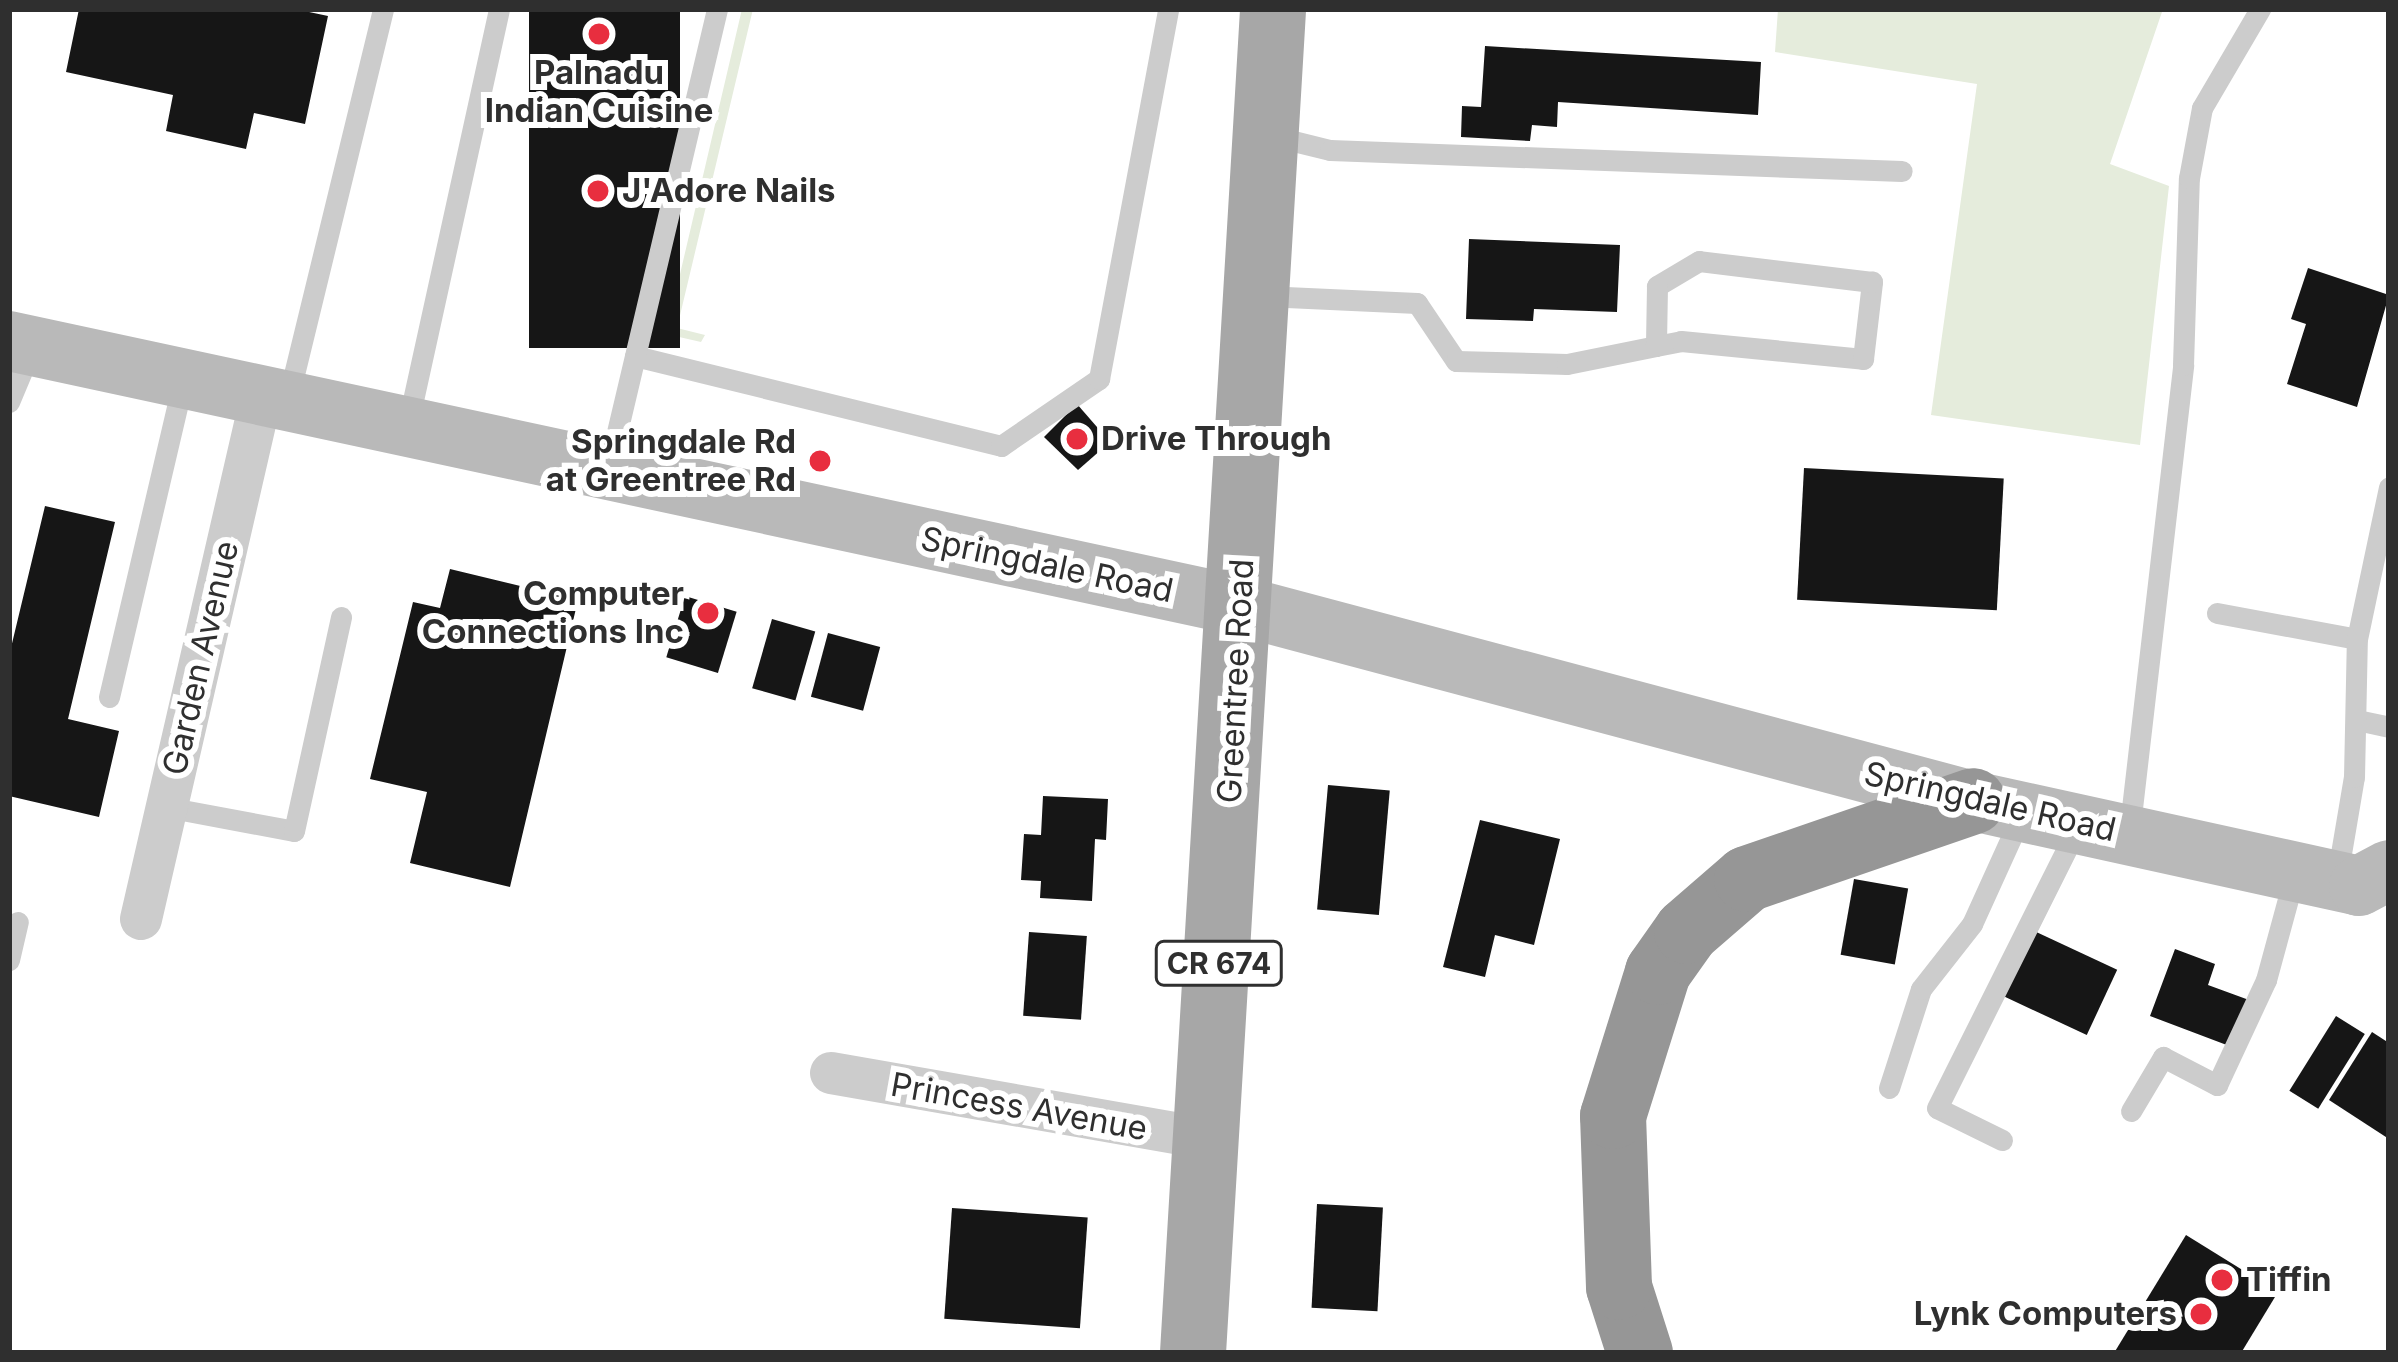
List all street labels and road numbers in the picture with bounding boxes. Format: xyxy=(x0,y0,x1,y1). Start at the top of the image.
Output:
street label: Springdale Road xyxy=(917,519,1177,611)
street label: Garden Avenue xyxy=(155,537,247,779)
street label: Greentree Road xyxy=(1210,558,1262,804)
street label: Springdale Road xyxy=(1860,754,2120,850)
road number: CR 674 xyxy=(1153,939,1285,987)
street label: Princess Avenue xyxy=(888,1065,1150,1149)

